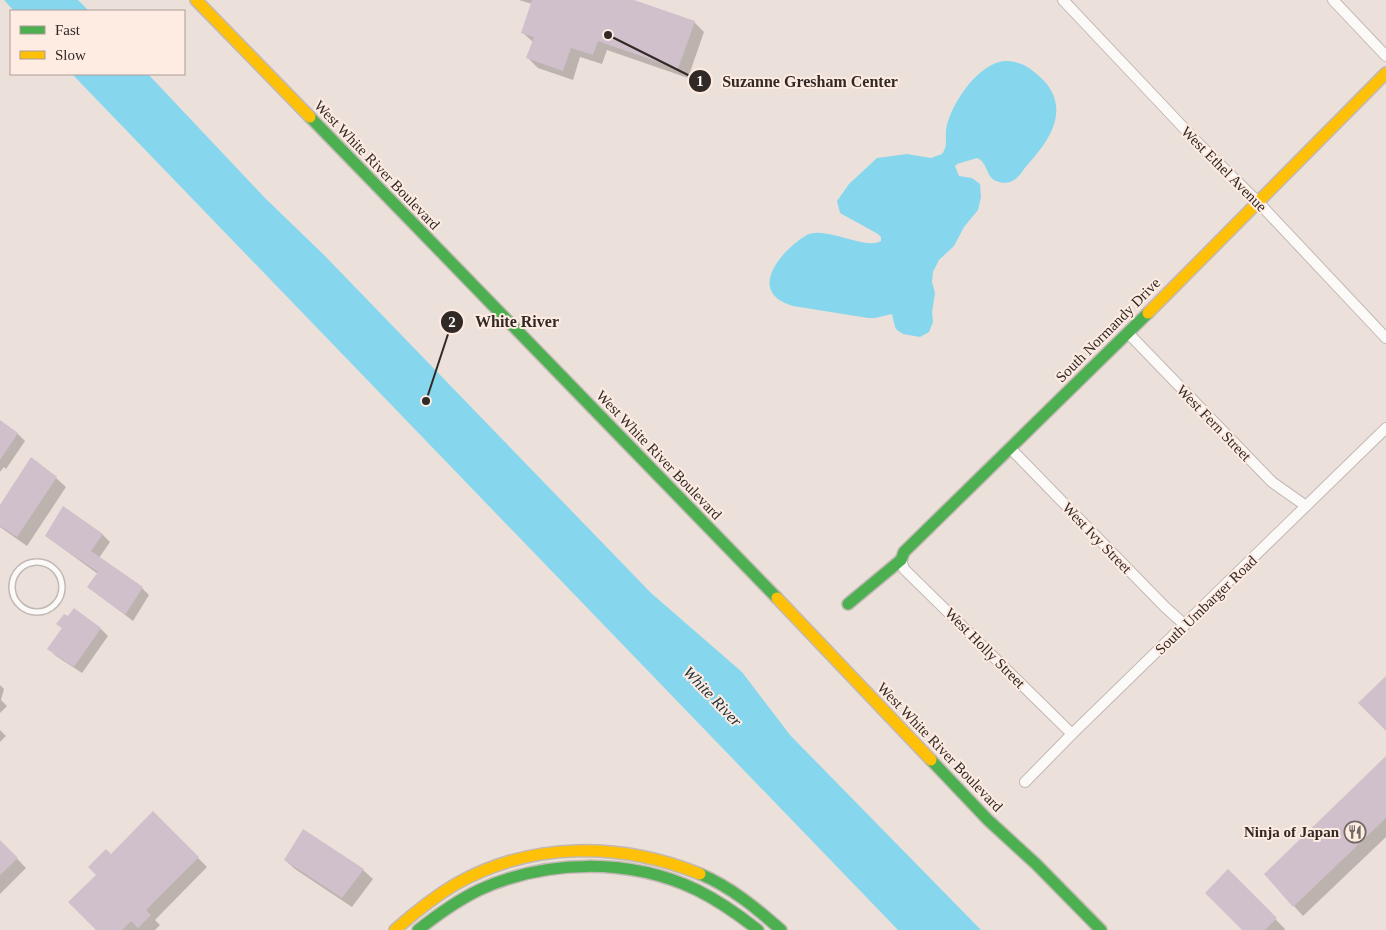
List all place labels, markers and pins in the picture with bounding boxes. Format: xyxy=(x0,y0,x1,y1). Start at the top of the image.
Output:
callout: Suzanne Gresham Center xyxy=(688,66,908,97)
callout: White River xyxy=(440,306,569,337)
restaurant icon: Ninja of Japan xyxy=(1343,820,1367,844)
place label: Ninja of Japan xyxy=(1244,824,1340,840)

